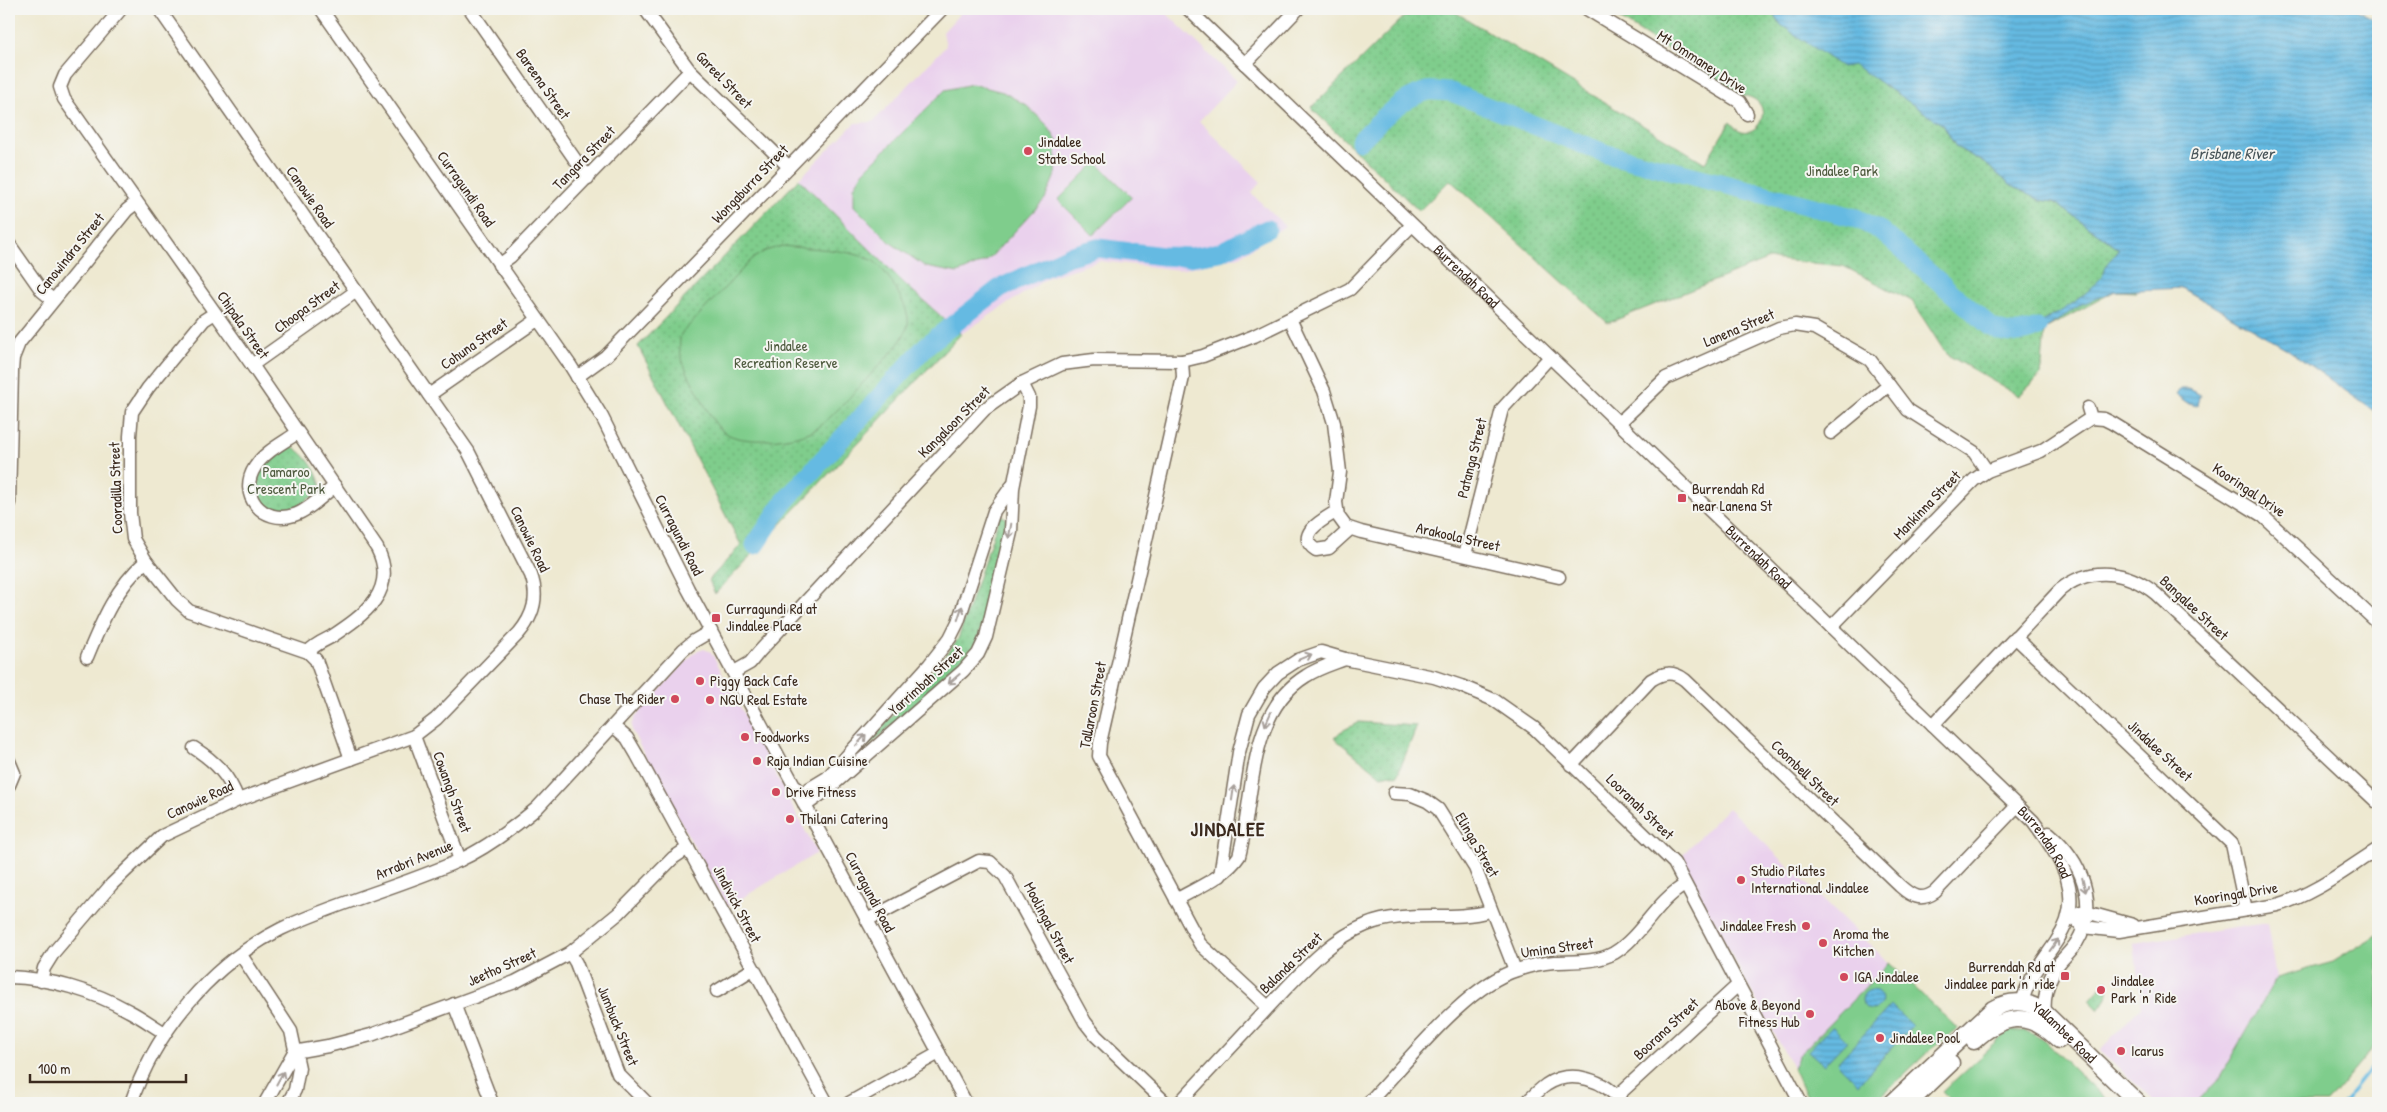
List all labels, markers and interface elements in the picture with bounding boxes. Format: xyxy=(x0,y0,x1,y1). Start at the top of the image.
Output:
street label: Mt Ommaney Drive xyxy=(1653,25,1751,98)
street label: Bareena Street xyxy=(511,44,576,124)
street label: Gareel Street xyxy=(691,46,758,114)
street label: Tangara Street xyxy=(548,120,620,195)
place label: Jindalee State School xyxy=(1038,131,1106,169)
street label: Wongaburra Street xyxy=(706,139,793,228)
water label: Brisbane River xyxy=(2190,142,2276,164)
marker: Jindalee State School xyxy=(1022,145,1034,157)
street label: Curragundi Road xyxy=(432,147,500,231)
park label: Jindalee Park xyxy=(1806,160,1878,181)
street label: Canowie Road xyxy=(281,162,340,232)
street label: Canowindra Street xyxy=(30,208,110,299)
street label: Burrendah Road xyxy=(1429,239,1504,313)
street label: Choopa Street xyxy=(269,275,345,338)
street label: Chipala Street xyxy=(212,287,275,364)
street label: Lanena Street xyxy=(1700,303,1778,352)
street label: Cohuna Street xyxy=(436,312,512,374)
park label: Jindalee Recreation Reserve xyxy=(734,335,838,373)
street label: Kangaloon Street xyxy=(913,380,995,462)
street label: Patanga Street xyxy=(1451,415,1492,500)
street label: Cooradilla Street xyxy=(103,441,128,534)
street label: Kooringal Drive xyxy=(2209,457,2290,522)
park label: Pamaroo Crescent Park xyxy=(247,461,325,499)
street label: Mankinna Street xyxy=(1888,465,1966,544)
place label: Burrendah Rd near Lanena St xyxy=(1692,478,1773,516)
street label: Curragundi Road xyxy=(650,491,709,579)
marker: Burrendah Rd near Lanena St xyxy=(1676,492,1688,504)
street label: Canowie Road xyxy=(505,502,556,576)
street label: Arakoola Street xyxy=(1414,517,1503,557)
street label: Burrendah Road xyxy=(1721,520,1796,594)
one-way arrow xyxy=(1005,523,1015,539)
street label: Bangalee Street xyxy=(2155,570,2234,646)
place label: Curragundi Rd at Jindalee Place xyxy=(726,598,818,636)
one-way arrow xyxy=(956,606,966,622)
marker: Curragundi Rd at Jindalee Place xyxy=(710,612,722,624)
street label: Yarrimbah Street xyxy=(884,641,968,720)
one-way arrow xyxy=(1297,652,1312,662)
street label: Tallaroon Street xyxy=(1074,659,1111,750)
place label: Piggy Back Cafe xyxy=(710,670,798,691)
one-way arrow xyxy=(947,673,960,685)
marker: Piggy Back Cafe xyxy=(694,675,706,687)
place label: Chase The Rider xyxy=(579,688,665,709)
place label: NGU Real Estate xyxy=(720,689,808,710)
marker: Chase The Rider xyxy=(669,693,681,705)
marker: NGU Real Estate xyxy=(704,694,716,706)
one-way arrow xyxy=(1262,711,1272,726)
street label: Jindalee Street xyxy=(2123,715,2198,787)
place label: Foodworks xyxy=(754,726,810,747)
marker: Foodworks xyxy=(739,731,751,743)
one-way arrow xyxy=(855,734,867,747)
street label: Coombell Street xyxy=(1767,735,1845,811)
street label: Cowangh Street xyxy=(428,748,477,836)
place label: Raja Indian Cuisine xyxy=(767,750,868,771)
marker: Raja Indian Cuisine xyxy=(751,755,763,767)
street label: Looranah Street xyxy=(1602,769,1679,845)
street label: Canowie Road xyxy=(163,775,237,824)
place label: Drive Fitness xyxy=(786,781,856,802)
one-way arrow xyxy=(1229,785,1239,801)
marker: Drive Fitness xyxy=(770,786,782,798)
street label: Burrendah Road xyxy=(2013,801,2077,881)
place label: Thilani Catering xyxy=(800,808,888,829)
street label: Elinga Street xyxy=(1450,808,1505,882)
marker: Thilani Catering xyxy=(784,813,796,825)
district label: JINDALEE xyxy=(1190,815,1266,842)
street label: Arrabri Avenue xyxy=(372,835,456,885)
street label: Curragundi Road xyxy=(840,848,901,936)
place label: Studio Pilates International Jindalee xyxy=(1751,860,1869,898)
street label: Jindivick Street xyxy=(708,861,767,947)
marker: Studio Pilates International Jindalee xyxy=(1735,874,1747,886)
one-way arrow xyxy=(2080,876,2089,892)
street label: Kooringal Drive xyxy=(2193,877,2279,910)
street label: Moolingal Street xyxy=(1019,878,1080,968)
place label: Jindalee Fresh xyxy=(1720,915,1796,936)
marker: Jindalee Fresh xyxy=(1800,920,1812,932)
place label: Aroma the Kitchen xyxy=(1833,923,1889,961)
street label: Balanda Street xyxy=(1254,927,1327,998)
street label: Umina Street xyxy=(1519,932,1595,963)
marker: Aroma the Kitchen xyxy=(1817,937,1829,949)
one-way arrow xyxy=(2049,938,2059,952)
street label: Jeetho Street xyxy=(464,942,540,991)
place label: Burrendah Rd at Jindalee park 'n' ride xyxy=(1944,956,2056,994)
place label: IGA Jindalee xyxy=(1854,966,1919,987)
marker: Burrendah Rd at Jindalee park 'n' ride xyxy=(2059,970,2071,982)
place label: Jindalee Park 'n' Ride xyxy=(2111,970,2177,1008)
marker: IGA Jindalee xyxy=(1838,971,1850,983)
street label: Jumbuck Street xyxy=(593,983,644,1070)
marker: Jindalee Park 'n' Ride xyxy=(2095,984,2107,996)
street label: Boorana Street xyxy=(1628,992,1704,1064)
place label: Above & Beyond Fitness Hub xyxy=(1715,994,1800,1032)
street label: Yallambee Road xyxy=(2029,996,2102,1068)
marker: Above & Beyond Fitness Hub xyxy=(1804,1008,1816,1020)
place label: Jindalee Pool xyxy=(1890,1027,1960,1048)
marker: Jindalee Pool xyxy=(1874,1032,1886,1044)
place label: Icarus xyxy=(2131,1040,2164,1061)
marker: Icarus xyxy=(2115,1045,2127,1057)
scale bar xyxy=(30,1052,186,1084)
text: 100 m xyxy=(38,1058,71,1079)
one-way arrow xyxy=(276,1071,286,1086)

